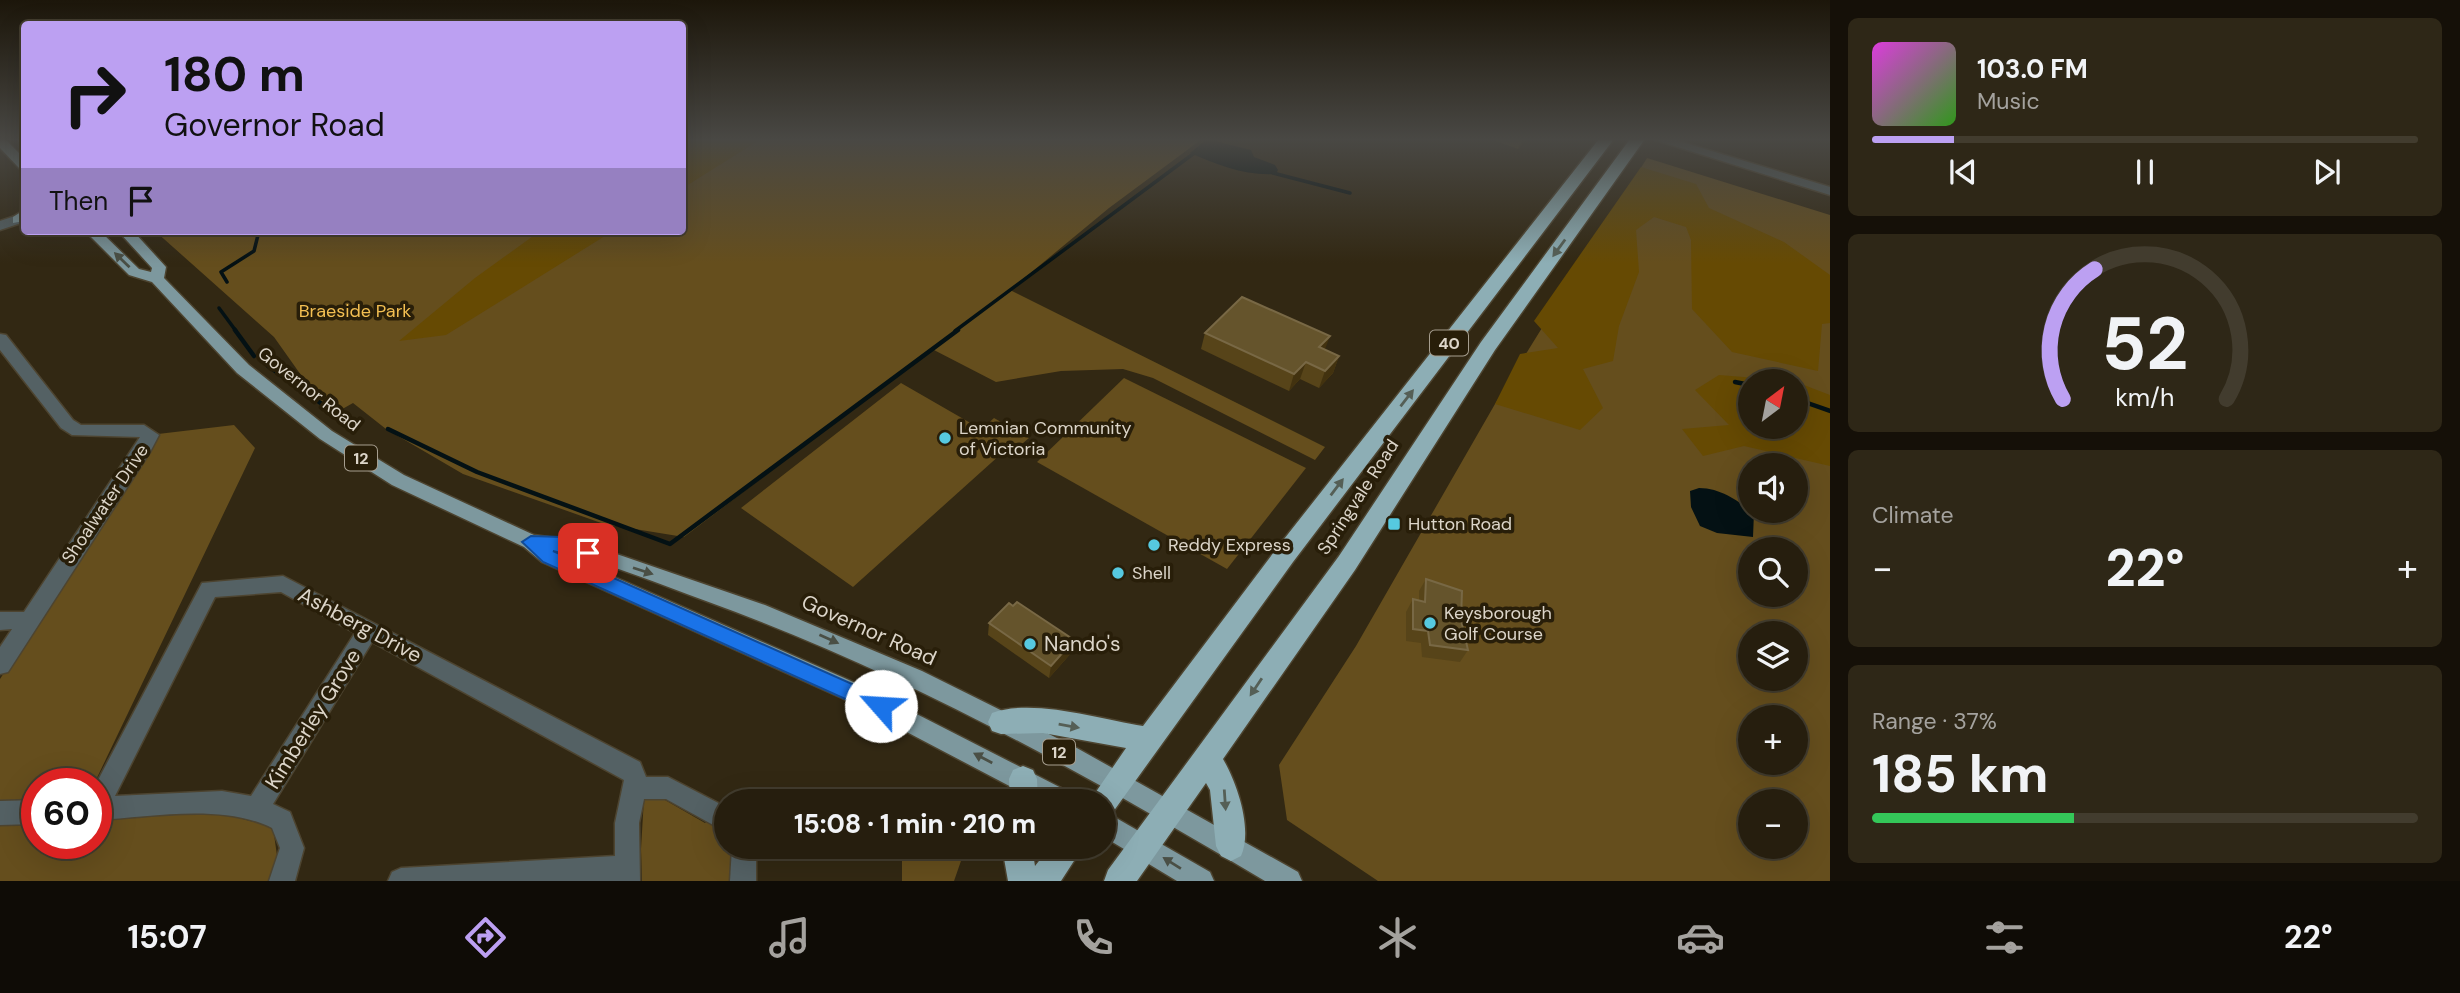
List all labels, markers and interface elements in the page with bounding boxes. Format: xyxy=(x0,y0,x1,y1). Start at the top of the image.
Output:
text: 180 m xyxy=(164,42,305,106)
icon: right xyxy=(49,49,140,140)
text: 103.0 FM xyxy=(1977,52,2088,86)
text: Music xyxy=(1977,86,2040,116)
text: Governor Road xyxy=(164,104,385,146)
icon: previous xyxy=(1944,153,1982,191)
icon: pause xyxy=(2126,153,2164,191)
icon: next xyxy=(2308,153,2346,191)
icon: arrive xyxy=(122,182,160,220)
text: Then xyxy=(49,184,108,218)
one-way arrow xyxy=(1552,239,1566,257)
one-way arrow xyxy=(113,251,130,268)
text: 52 xyxy=(2102,297,2188,392)
park label: Braeside Park xyxy=(299,299,411,323)
road number: 40 xyxy=(1430,330,1468,356)
street label: Governor Road xyxy=(253,341,365,437)
north arrow xyxy=(1738,369,1808,439)
map controls xyxy=(1738,369,1808,859)
text: km/h xyxy=(2115,380,2175,413)
one-way arrow xyxy=(1400,389,1415,407)
place label: Lemnian Community of Victoria xyxy=(959,416,1132,461)
marker: Lemnian Community of Victoria xyxy=(937,430,953,446)
street label: Springvale Road xyxy=(1312,435,1404,559)
street label: Shoalwater Drive xyxy=(56,440,154,568)
road number: 12 xyxy=(345,446,377,471)
button: sound xyxy=(1738,453,1808,523)
one-way arrow xyxy=(1330,479,1345,497)
text: Climate xyxy=(1872,500,1954,530)
place label: Hutton Road xyxy=(1408,512,1512,536)
marker: Hutton Road xyxy=(1386,516,1402,532)
pin xyxy=(558,523,618,583)
place label: Reddy Express xyxy=(1168,533,1291,557)
icon: arrive xyxy=(569,534,607,572)
text: 22° xyxy=(2105,534,2185,602)
marker: Reddy Express xyxy=(1146,537,1162,553)
button: search xyxy=(1738,537,1808,607)
text: − xyxy=(1872,543,1893,593)
text: + xyxy=(2397,543,2418,593)
place label: Shell xyxy=(1132,561,1171,585)
marker: Shell xyxy=(1110,565,1126,581)
one-way arrow xyxy=(633,567,654,577)
street label: Ashberg Drive xyxy=(293,581,427,669)
street label: Governor Road xyxy=(797,588,941,672)
place label: Keysborough Golf Course xyxy=(1444,601,1552,646)
marker: Keysborough Golf Course xyxy=(1422,615,1438,631)
button: layers xyxy=(1738,621,1808,691)
place label: Nando's xyxy=(1044,630,1121,658)
one-way arrow xyxy=(819,633,839,645)
marker: Nando's xyxy=(1022,636,1038,652)
street label: Kimberley Grove xyxy=(259,644,367,794)
position arrow xyxy=(844,669,918,743)
one-way arrow xyxy=(1250,678,1263,697)
button: + xyxy=(1738,705,1808,775)
text: Range · 37% xyxy=(1872,706,1997,736)
one-way arrow xyxy=(1058,720,1080,731)
road number: 12 xyxy=(1043,740,1075,764)
text: 185 km xyxy=(1872,740,2048,808)
one-way arrow xyxy=(973,752,992,764)
speed limit sign: 60 xyxy=(21,768,112,859)
one-way arrow xyxy=(1220,789,1231,811)
button: − xyxy=(1738,789,1808,859)
text: 15:08 · 1 min · 210 m xyxy=(794,807,1036,841)
one-way arrow xyxy=(1162,857,1182,870)
icon: directions xyxy=(461,913,510,962)
icon: music xyxy=(765,913,814,962)
icon: phone xyxy=(1069,913,1118,962)
icon: climate xyxy=(1373,913,1422,962)
icon: car xyxy=(1676,913,1725,962)
icon: filters xyxy=(1980,913,2029,962)
text: 15:07 xyxy=(127,916,207,958)
text: 22° xyxy=(2284,916,2333,958)

